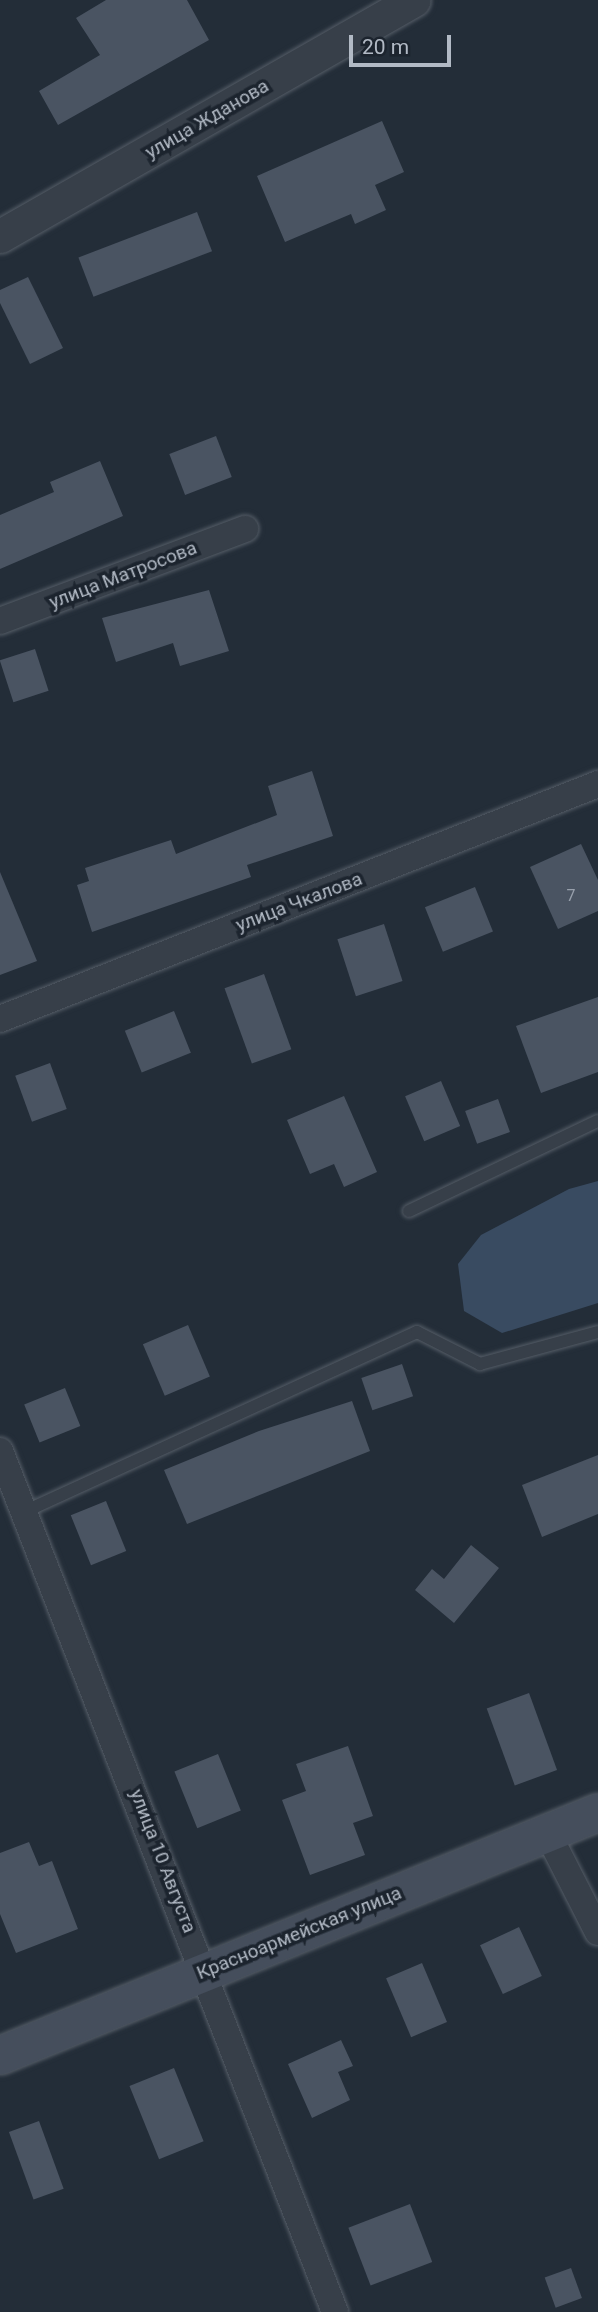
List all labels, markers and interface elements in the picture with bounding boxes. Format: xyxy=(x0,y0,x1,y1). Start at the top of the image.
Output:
scale bar xyxy=(353,21,454,65)
text: 20 m xyxy=(362,35,409,59)
street label: улица Жданова xyxy=(141,74,273,164)
street label: улица Матросова xyxy=(46,536,200,614)
street label: улица Чкалова xyxy=(233,867,365,937)
house number: 7 xyxy=(567,886,575,906)
street label: улица 10 Августа xyxy=(125,1786,201,1936)
street label: Красноармейская улица xyxy=(193,1881,405,1985)

